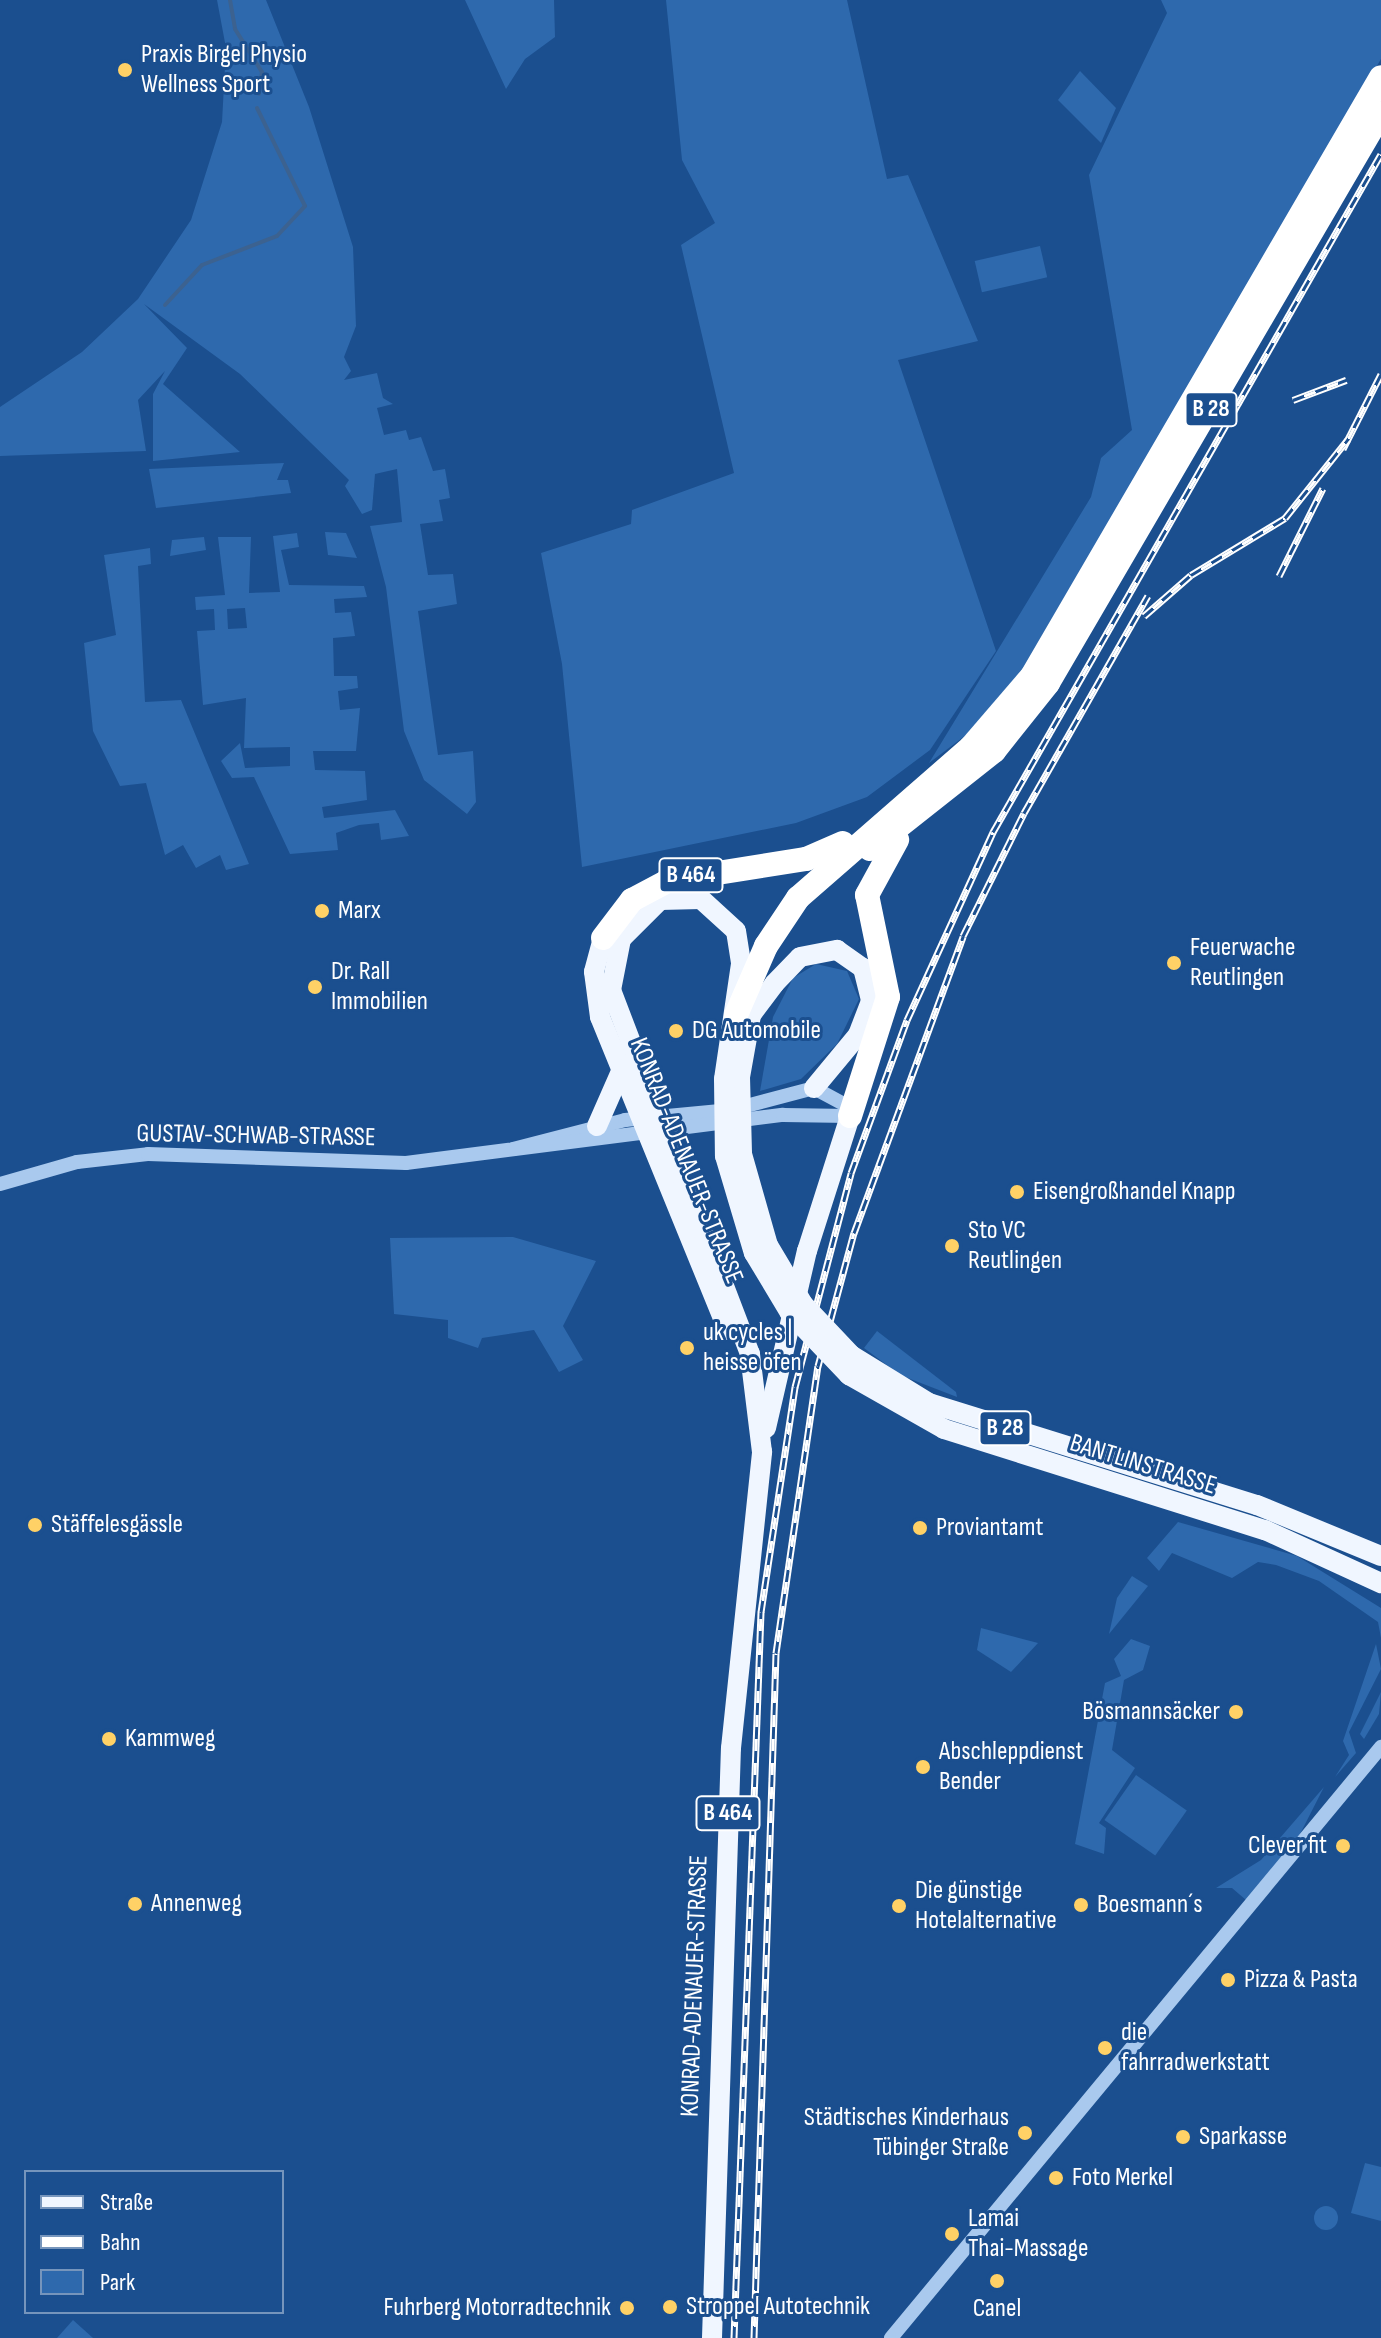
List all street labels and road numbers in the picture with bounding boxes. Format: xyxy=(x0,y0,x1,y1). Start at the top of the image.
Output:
road number: B 28 xyxy=(1183,389,1239,429)
road number: B 464 xyxy=(657,855,725,895)
street label: KONRAD-ADENAUER-STRASSE xyxy=(622,1034,750,1288)
street label: GUSTAV-SCHWAB-STRASSE xyxy=(136,1118,376,1154)
road number: B 28 xyxy=(977,1408,1033,1448)
street label: BANTLINSTRASSE xyxy=(1066,1428,1220,1502)
road number: B 464 xyxy=(694,1793,762,1833)
street label: KONRAD-ADENAUER-STRASSE xyxy=(675,1854,715,2118)

